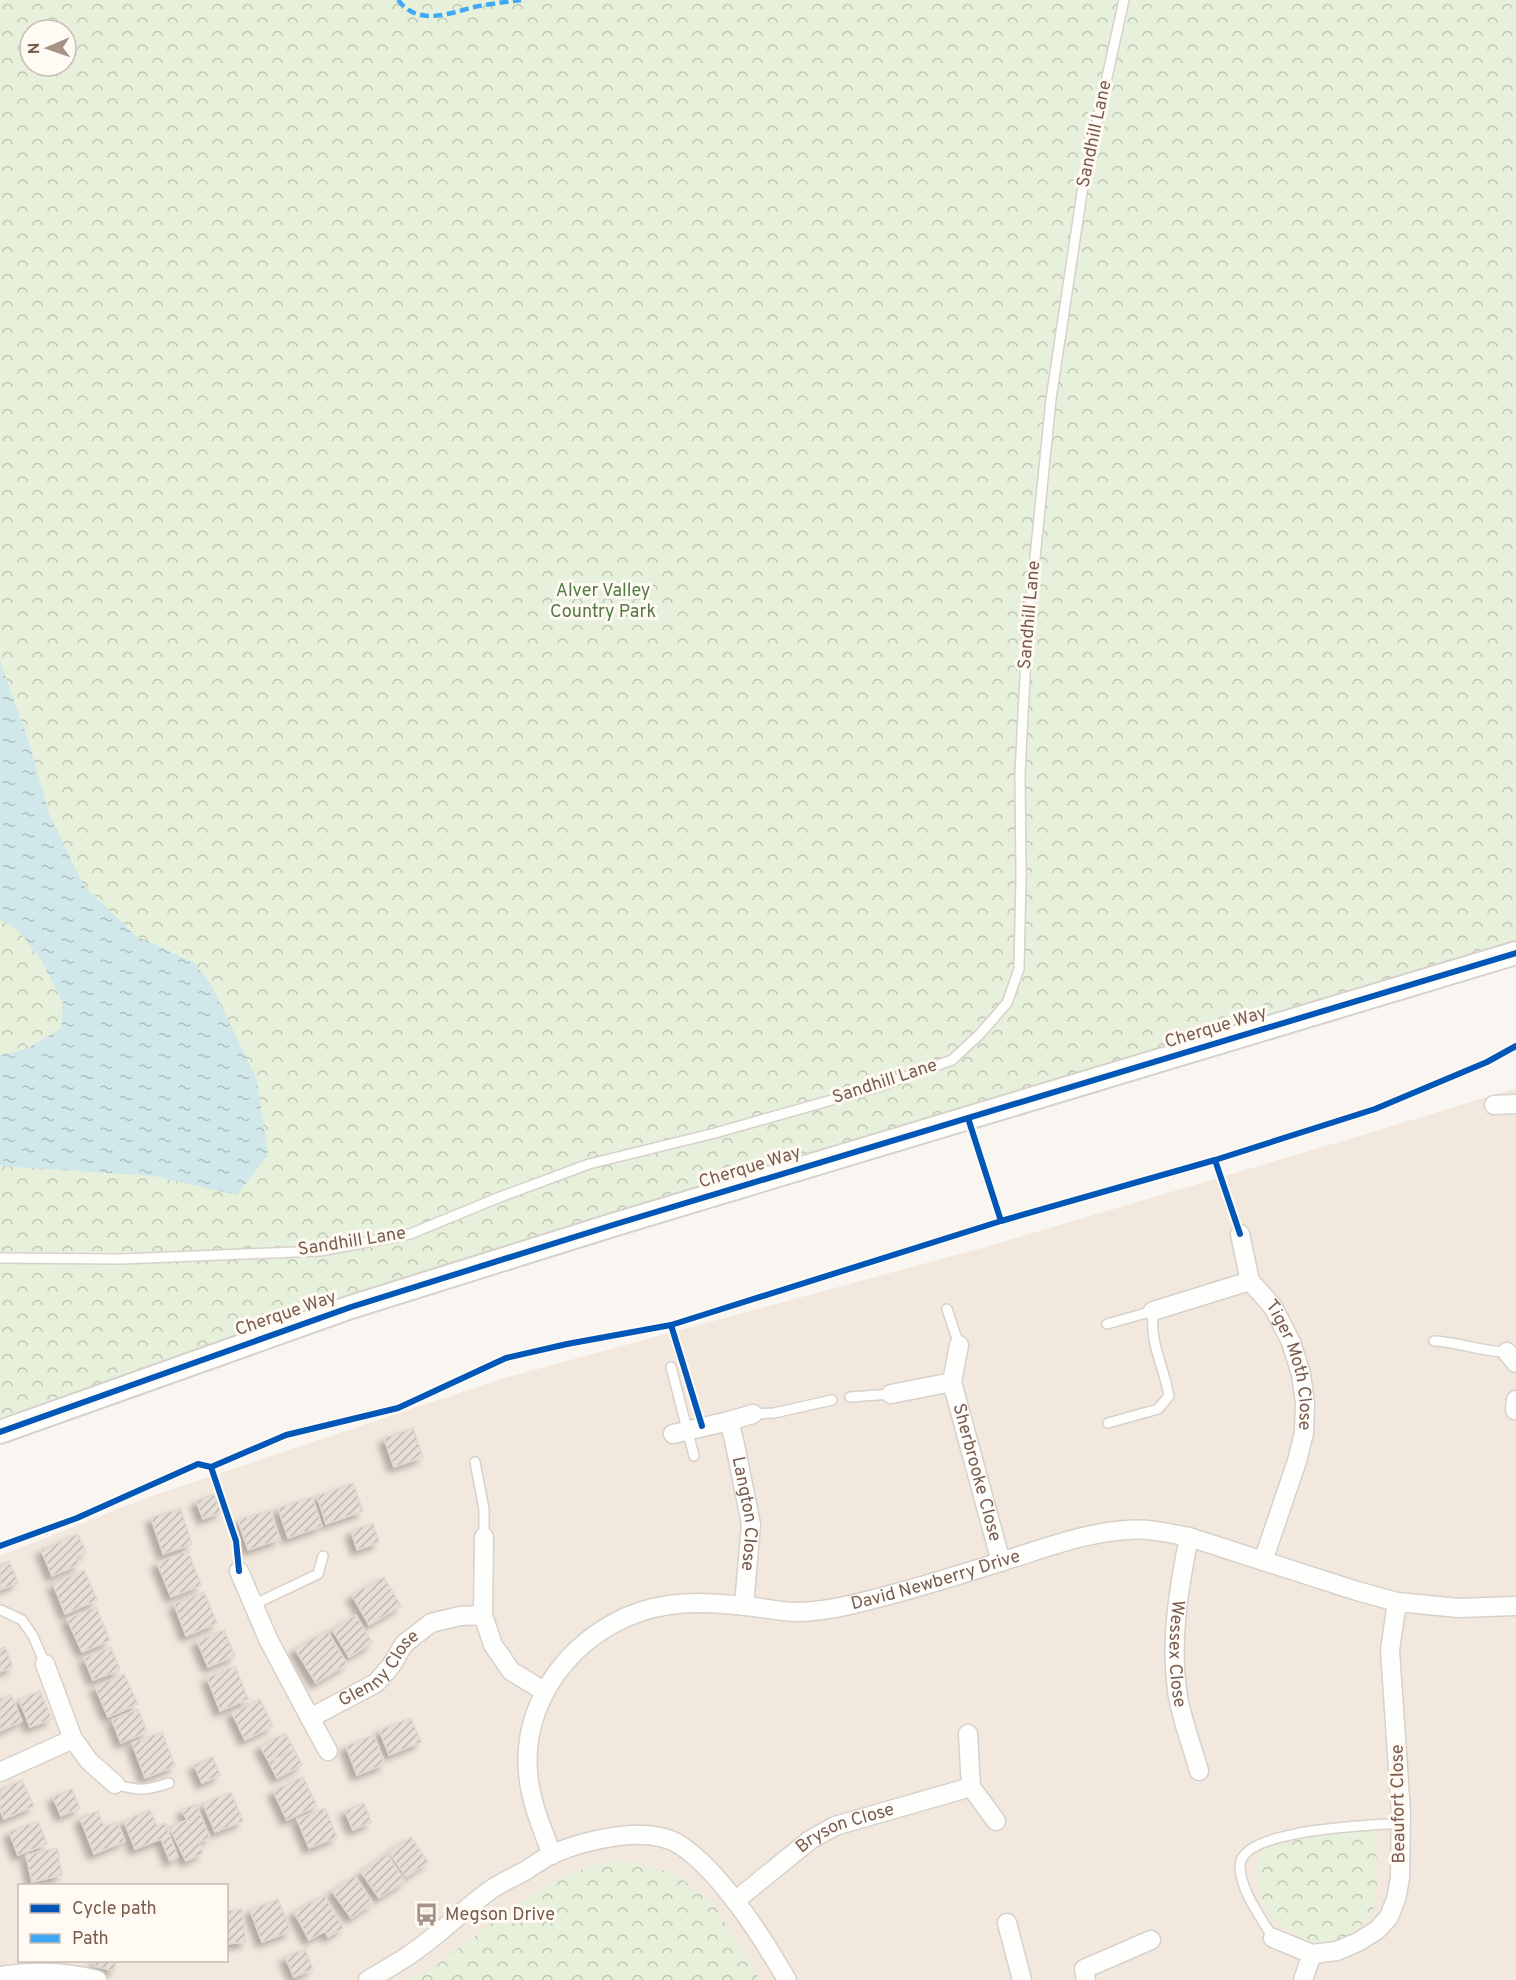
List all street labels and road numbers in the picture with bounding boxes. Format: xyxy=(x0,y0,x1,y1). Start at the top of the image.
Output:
street label: Sandhill Lane xyxy=(1072,78,1118,190)
street label: Sandhill Lane xyxy=(1014,560,1046,670)
street label: Cherque Way xyxy=(1162,1002,1270,1054)
street label: Sandhill Lane xyxy=(830,1054,940,1110)
street label: Cherque Way xyxy=(696,1142,804,1194)
street label: Sandhill Lane xyxy=(296,1222,408,1262)
street label: Cherque Way xyxy=(232,1286,340,1342)
street label: Tiger Moth Close xyxy=(1260,1295,1317,1431)
street label: Sherbrooke Close xyxy=(947,1401,1006,1544)
street label: Langton Close xyxy=(726,1455,763,1572)
street label: David Newberry Drive xyxy=(849,1545,1023,1616)
street label: Wessex Close xyxy=(1163,1599,1191,1710)
street label: Glenny Close xyxy=(335,1625,424,1712)
street label: Beaufort Close xyxy=(1386,1744,1412,1864)
street label: Bryson Close xyxy=(791,1798,897,1858)

